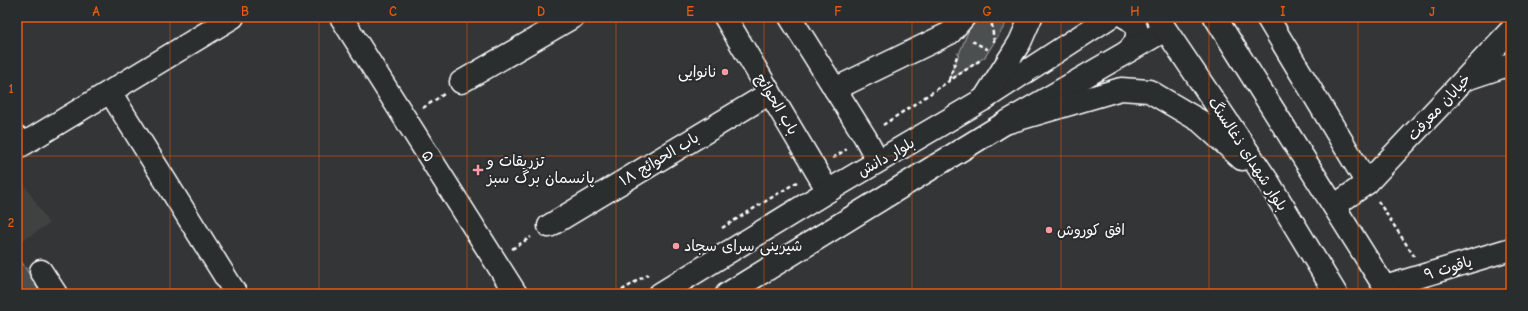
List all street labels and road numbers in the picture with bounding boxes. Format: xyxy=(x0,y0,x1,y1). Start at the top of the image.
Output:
street label: باب الحوائج xyxy=(751,70,802,139)
street label: خیابان معرفت xyxy=(1404,70,1474,144)
street label: بلوار شهدای ذغالسنگ xyxy=(1204,94,1292,214)
street label: باب الحوائج ۱۸ xyxy=(616,128,702,191)
street label: بلوار دانش xyxy=(854,133,918,181)
street label: ۵ xyxy=(418,147,438,165)
street label: یاقوت ۹ xyxy=(1422,252,1474,284)

